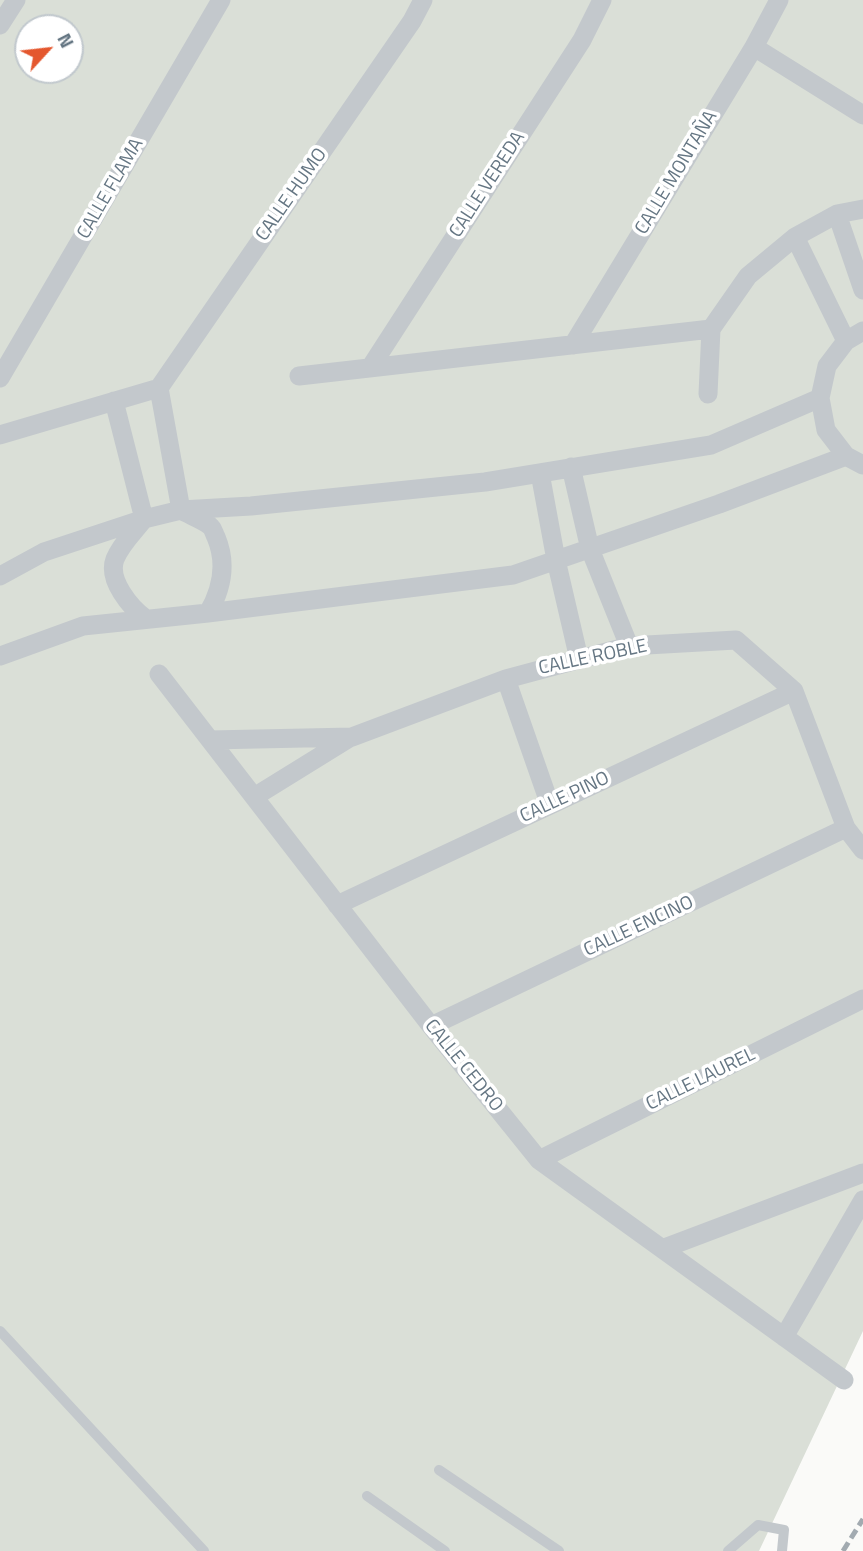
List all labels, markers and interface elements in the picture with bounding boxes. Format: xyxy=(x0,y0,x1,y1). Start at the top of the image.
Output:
north arrow xyxy=(14,14,84,84)
text: N xyxy=(50,28,82,53)
street label: CALLE MONTAÑA xyxy=(631,107,723,239)
street label: CALLE VEREDA xyxy=(445,128,531,242)
street label: CALLE FLAMA xyxy=(73,135,149,243)
street label: CALLE HUMO xyxy=(252,144,332,246)
street label: CALLE ROBLE xyxy=(537,635,649,681)
street label: CALLE PINO xyxy=(517,767,613,829)
street label: CALLE ENCINO xyxy=(581,892,697,962)
street label: CALLE CEDRO xyxy=(419,1015,507,1117)
street label: CALLE LAUREL xyxy=(643,1044,759,1116)

